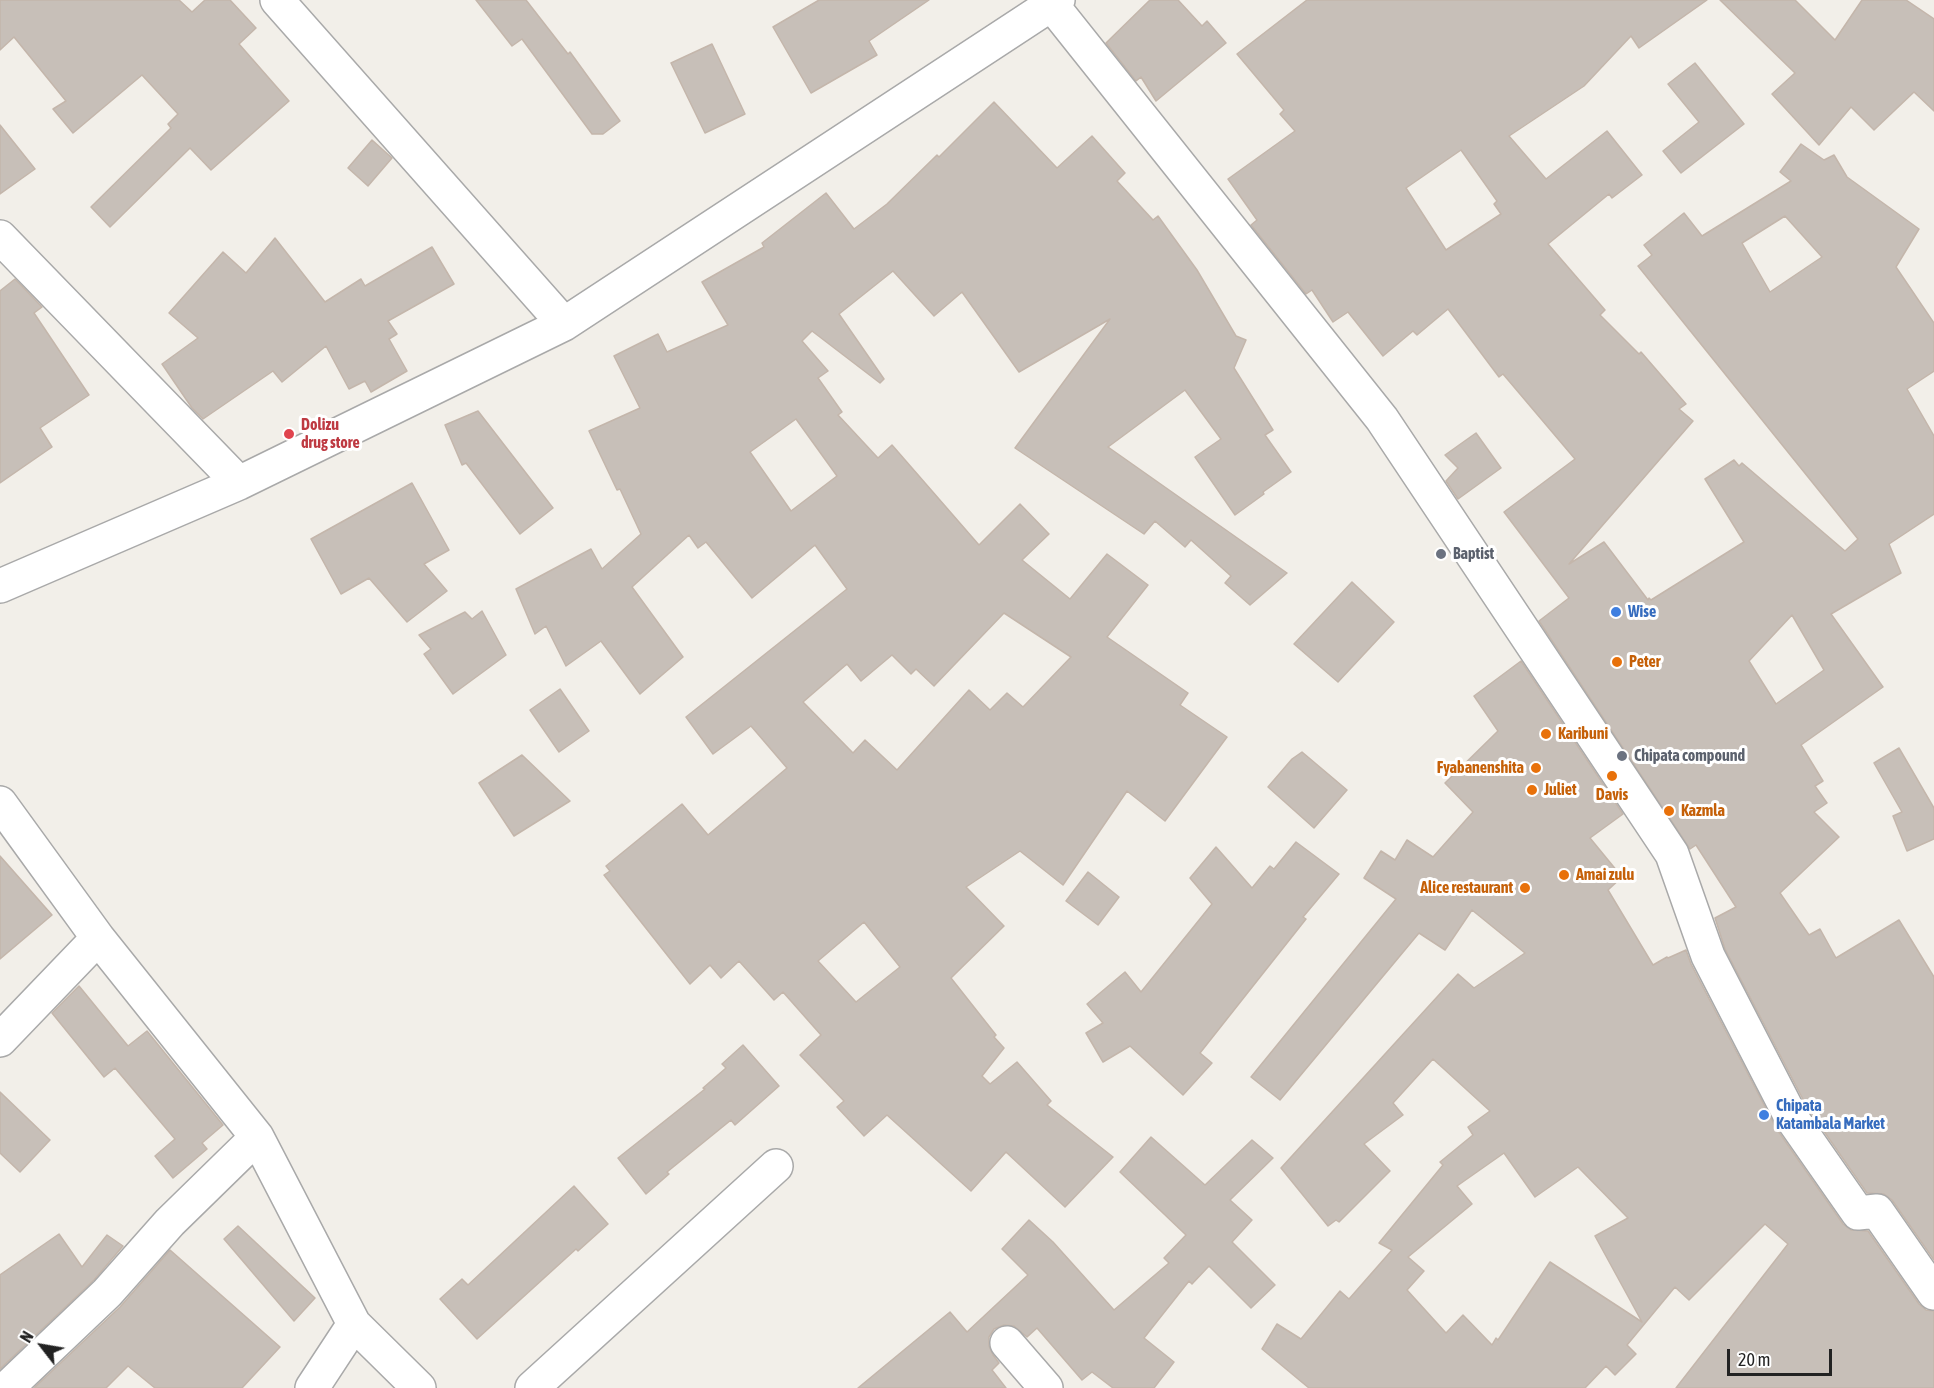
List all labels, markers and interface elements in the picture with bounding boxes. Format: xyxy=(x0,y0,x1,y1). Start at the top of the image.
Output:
place label: Dolizu drug store xyxy=(301,415,360,453)
marker: Dolizu drug store xyxy=(282,427,296,441)
place label: Baptist xyxy=(1453,544,1494,564)
marker: Baptist xyxy=(1434,547,1448,561)
place label: Wise xyxy=(1628,602,1656,622)
marker: Wise xyxy=(1609,605,1623,619)
place label: Peter xyxy=(1629,652,1660,672)
marker: Peter xyxy=(1610,655,1624,669)
place label: Karibuni xyxy=(1558,724,1608,744)
marker: Karibuni xyxy=(1539,727,1553,741)
place label: Chipata compound xyxy=(1634,746,1745,766)
marker: Chipata compound xyxy=(1615,749,1629,763)
place label: Fyabanenshita xyxy=(1437,758,1524,778)
marker: Fyabanenshita xyxy=(1529,761,1543,775)
marker: Davis xyxy=(1605,769,1619,783)
place label: Juliet xyxy=(1544,780,1577,800)
marker: Juliet xyxy=(1525,783,1539,797)
place label: Davis xyxy=(1596,785,1628,805)
place label: Kazmla xyxy=(1681,801,1725,821)
marker: Kazmla xyxy=(1662,804,1676,818)
place label: Amai zulu xyxy=(1576,865,1634,885)
marker: Amai zulu xyxy=(1557,868,1571,882)
place label: Alice restaurant xyxy=(1420,878,1513,898)
marker: Alice restaurant xyxy=(1518,881,1532,895)
place label: Chipata Katambala Market xyxy=(1776,1096,1885,1134)
marker: Chipata Katambala Market xyxy=(1757,1108,1771,1122)
north arrow xyxy=(12,1316,72,1376)
text: N xyxy=(16,1328,37,1345)
scale bar xyxy=(1730,1337,1835,1375)
text: 20 m xyxy=(1738,1349,1770,1370)

